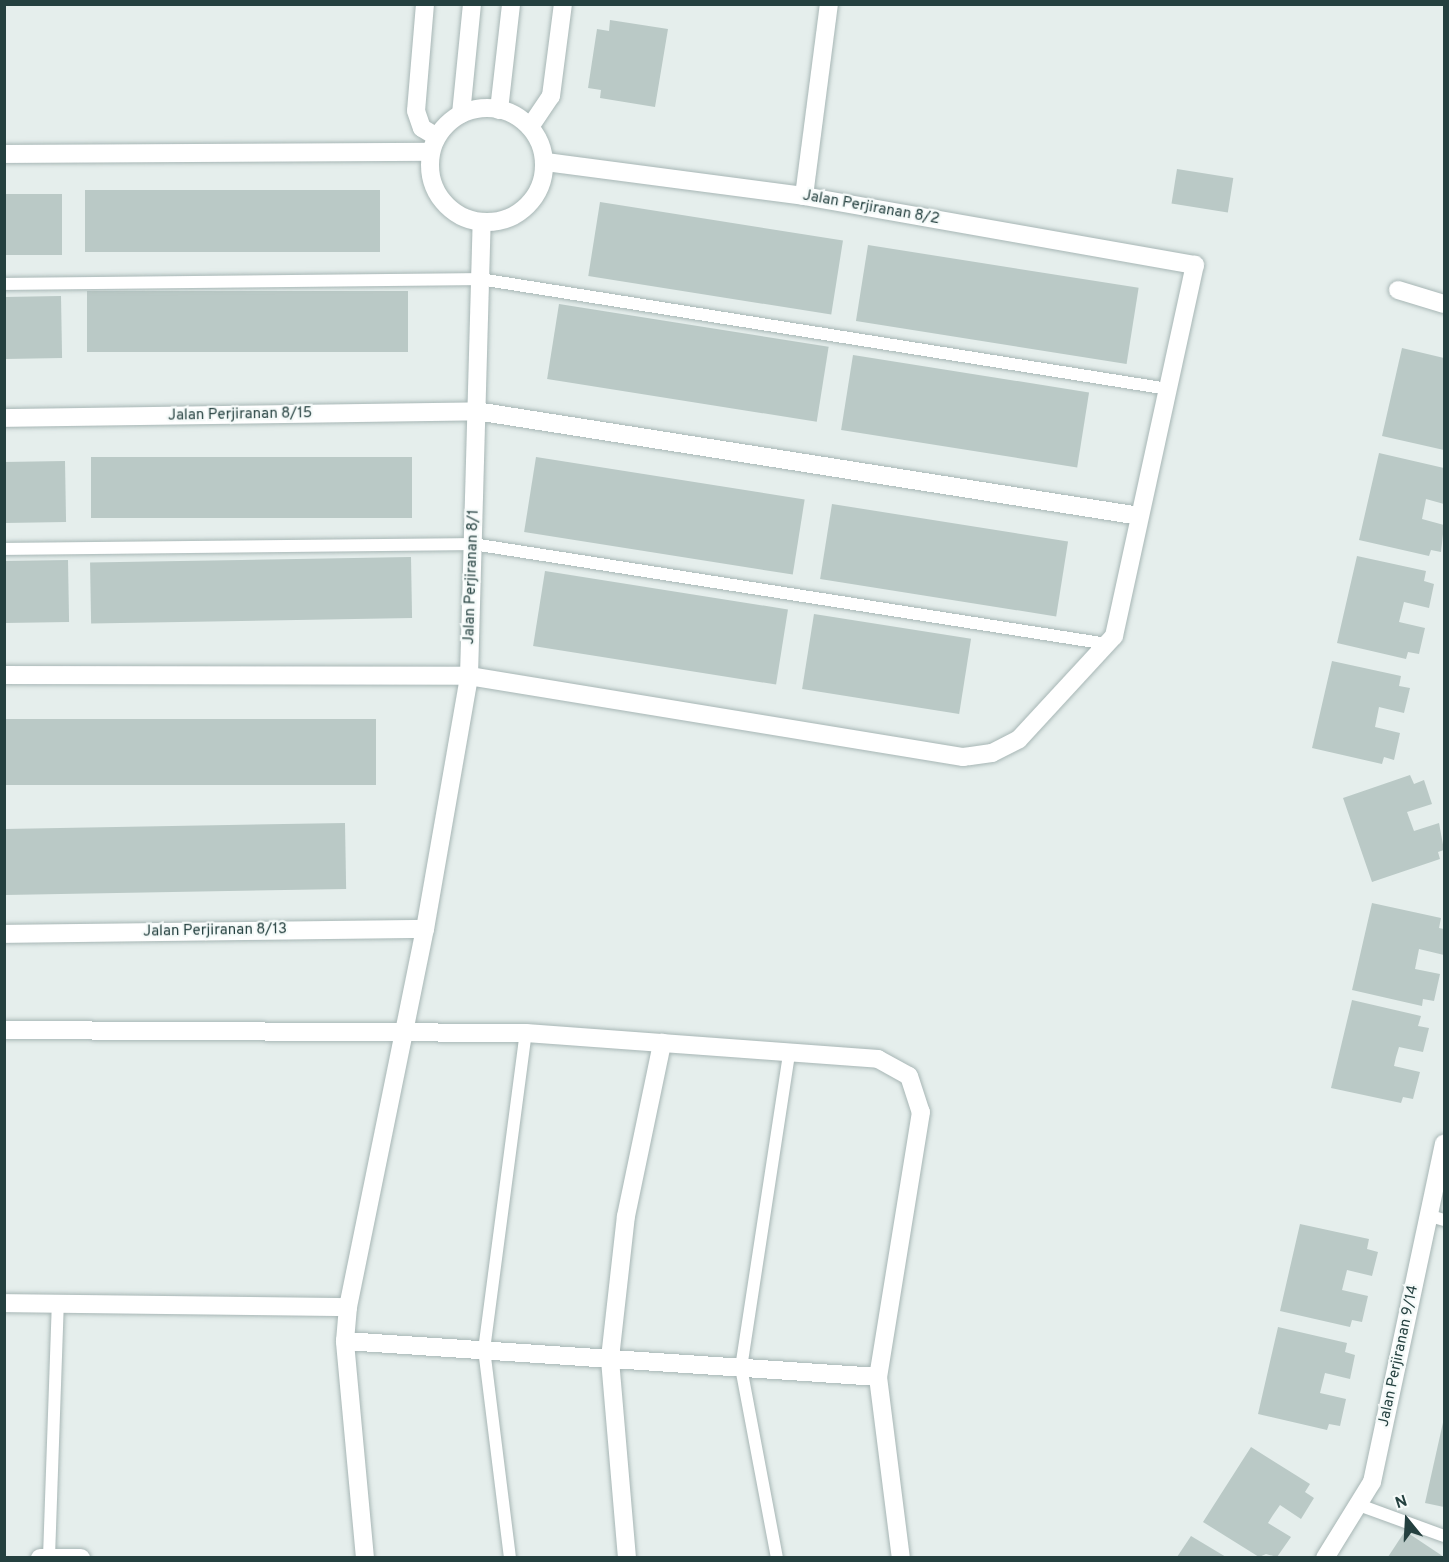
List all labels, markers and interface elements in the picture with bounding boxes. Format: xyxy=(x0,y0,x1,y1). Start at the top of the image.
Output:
street label: Jalan Perjiranan 8/2 xyxy=(801,187,941,229)
street label: Jalan Perjiranan 8/15 xyxy=(168,405,312,425)
street label: Jalan Perjiranan 8/1 xyxy=(461,509,483,645)
street label: Jalan Perjiranan 8/13 xyxy=(143,921,287,941)
street label: Jalan Perjiranan 9/14 xyxy=(1375,1284,1423,1428)
north arrow xyxy=(1377,1490,1437,1550)
text: N xyxy=(1393,1492,1410,1514)

